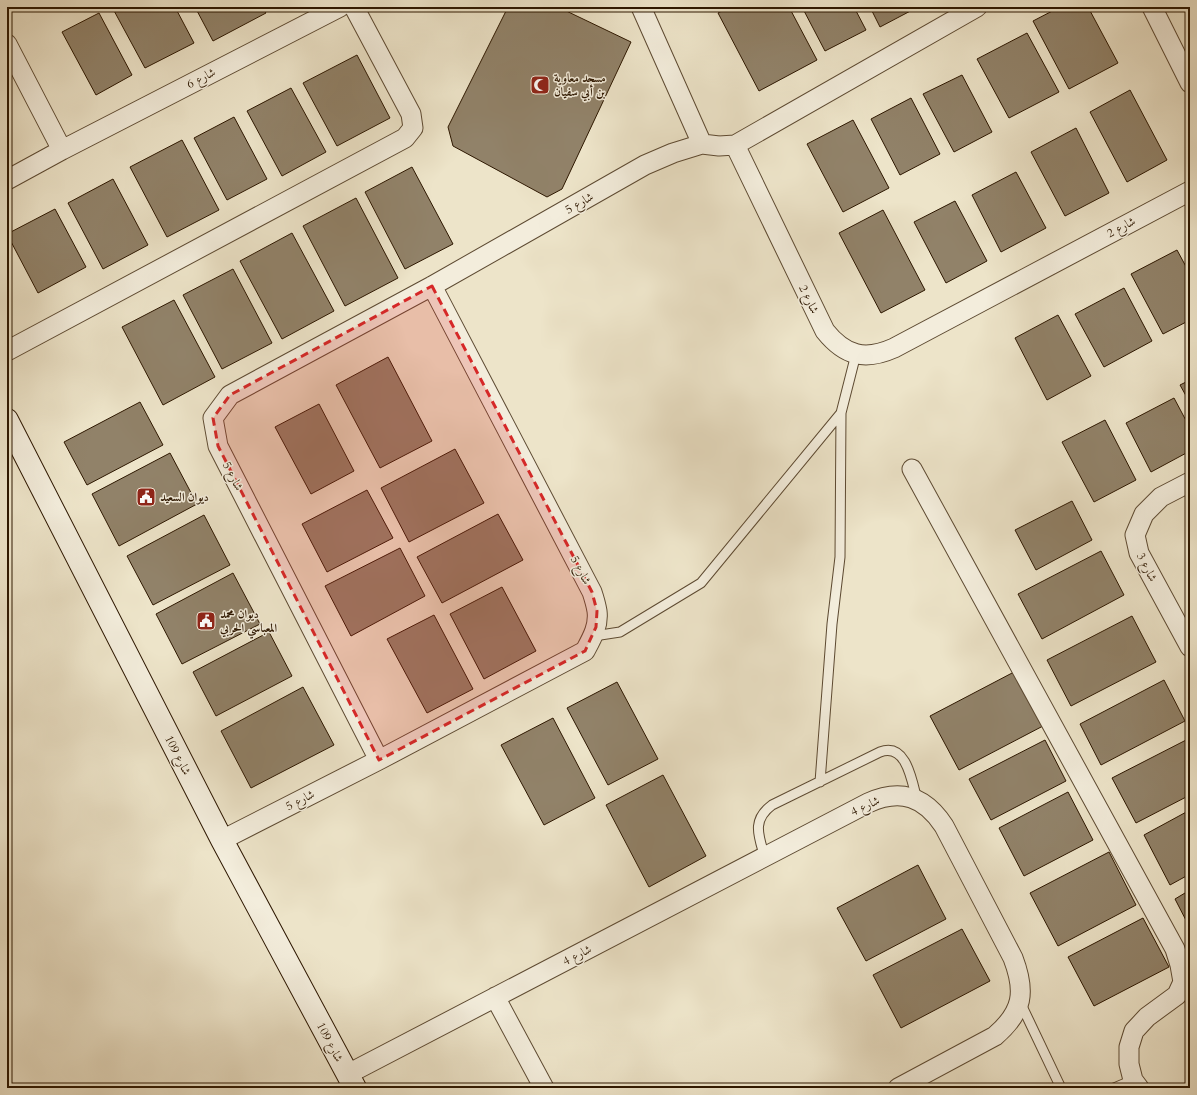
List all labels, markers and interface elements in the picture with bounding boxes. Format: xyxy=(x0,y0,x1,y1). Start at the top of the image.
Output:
street label: شارع 6 xyxy=(184,64,220,95)
place label: مسجد معاوية بن أبي سفيان xyxy=(554,70,606,102)
mosque icon: مسجد معاوية بن أبي سفيان xyxy=(529,74,551,96)
street label: شارع 5 xyxy=(562,188,598,220)
street label: شارع 2 xyxy=(1104,213,1140,244)
street label: شارع 2 xyxy=(792,282,823,318)
street label: شارع 5 xyxy=(216,459,247,495)
public building icon: ديوان السعيد xyxy=(135,486,157,508)
place label: ديوان السعيد xyxy=(160,489,209,505)
street label: شارع 3 xyxy=(1130,550,1161,586)
street label: شارع 5 xyxy=(564,553,595,589)
place label: ديوان محمد المعباسي الحربي xyxy=(219,606,278,639)
public building icon: ديوان محمد المعباسي الحربي xyxy=(195,610,217,632)
street label: شارع 109 xyxy=(159,732,195,779)
street label: شارع 5 xyxy=(283,786,319,817)
street label: شارع 4 xyxy=(848,792,884,822)
street label: شارع 4 xyxy=(560,941,596,972)
street label: شارع 109 xyxy=(310,1019,347,1066)

